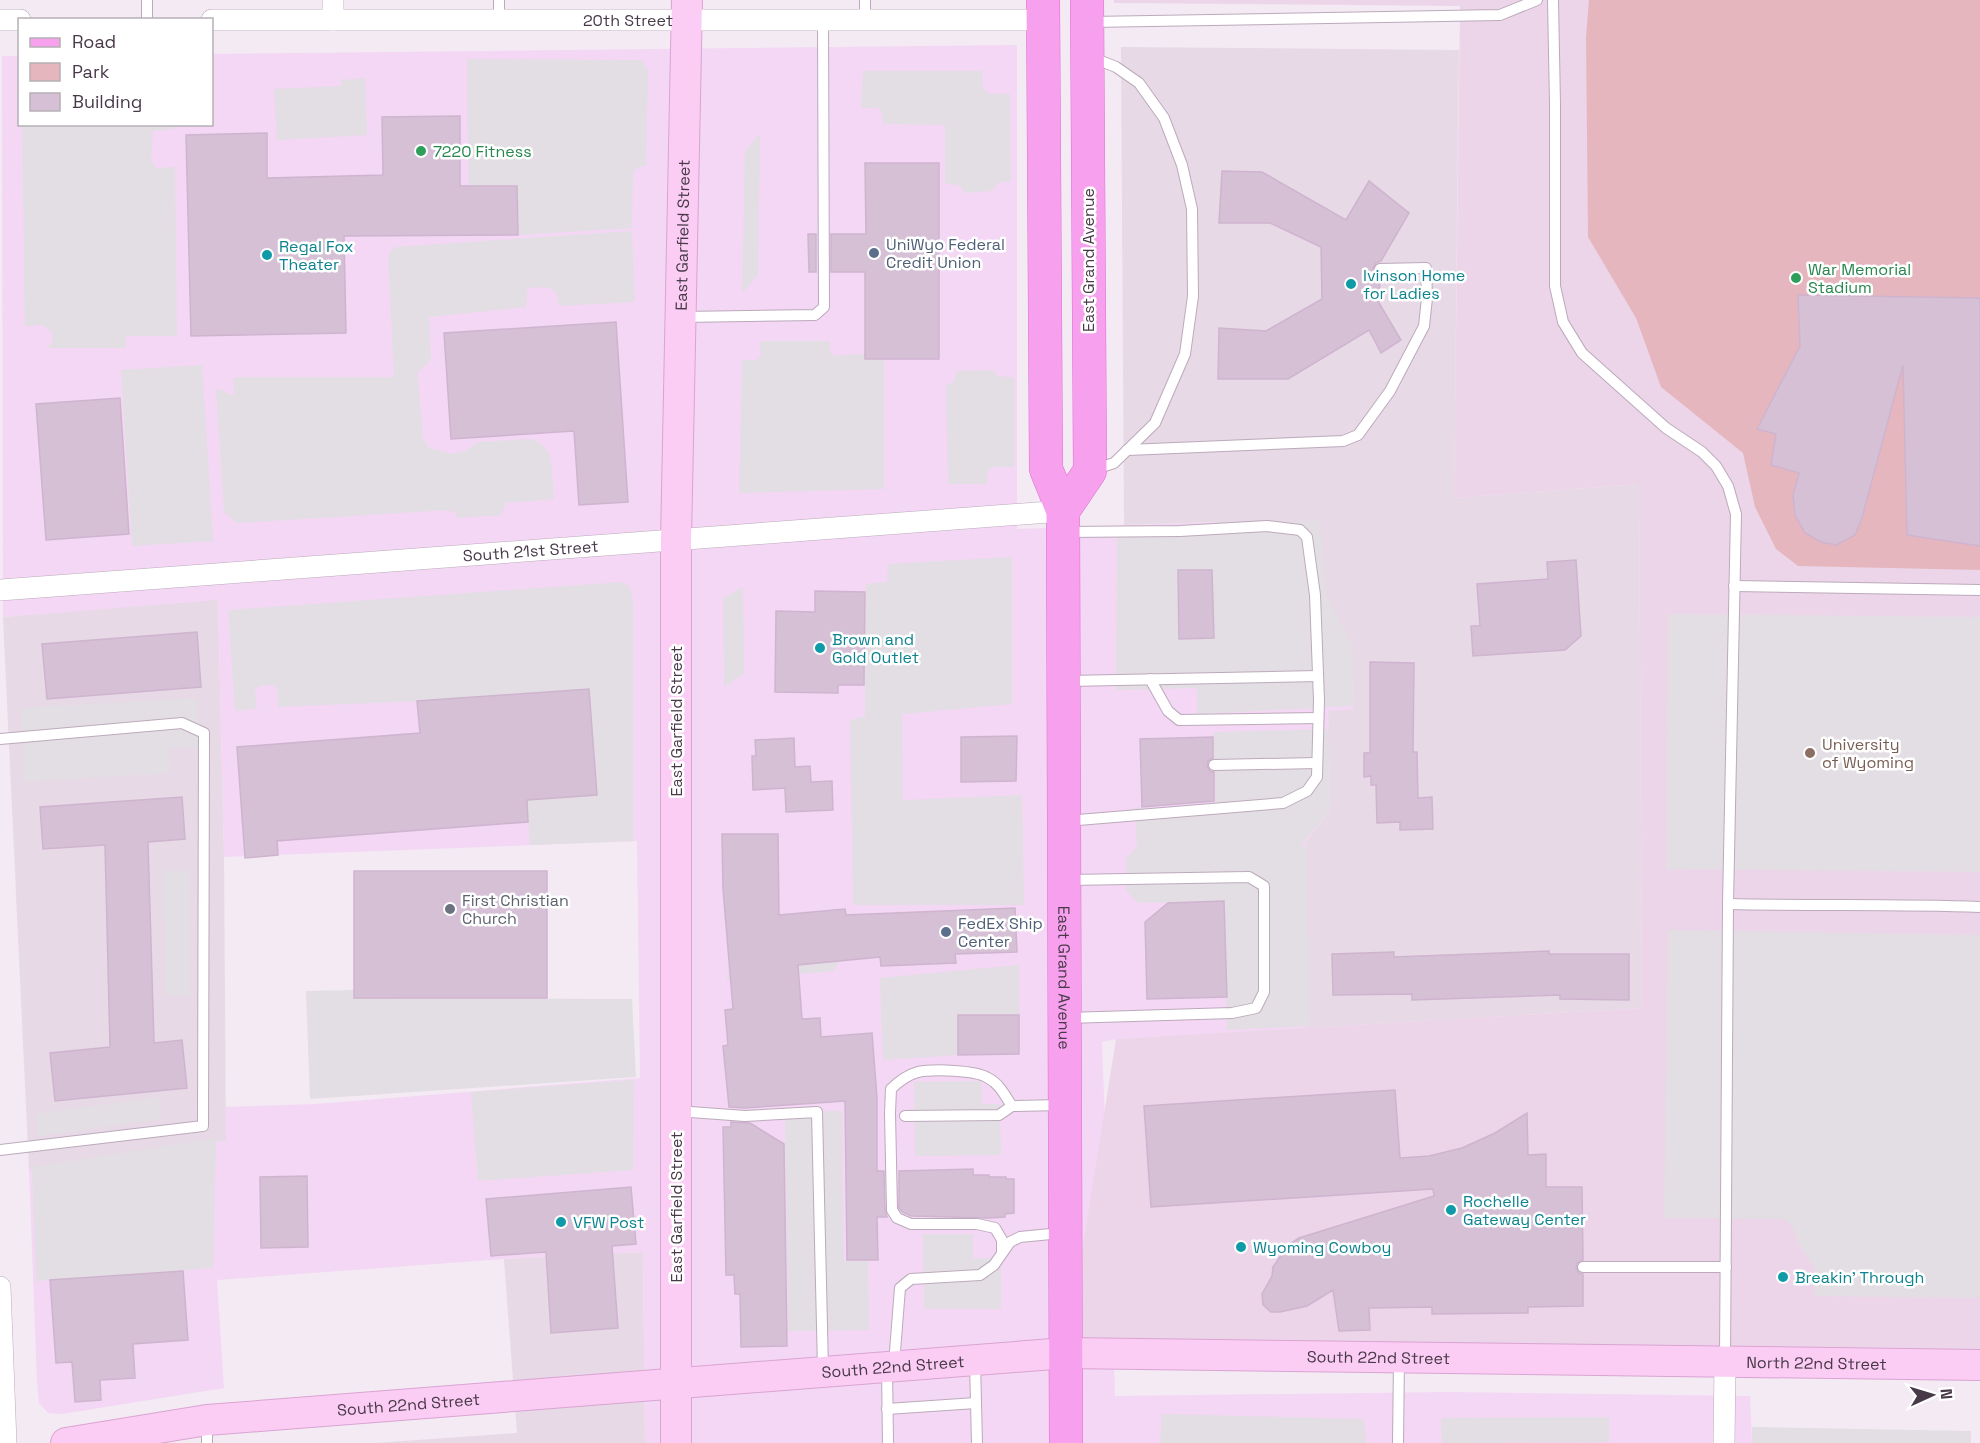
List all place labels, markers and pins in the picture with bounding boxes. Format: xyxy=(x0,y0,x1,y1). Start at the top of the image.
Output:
place label: 7220 Fitness xyxy=(433,141,532,162)
marker: 7220 Fitness xyxy=(414,144,428,158)
place label: UniWyo Federal Credit Union xyxy=(886,234,1005,273)
place label: Regal Fox Theater xyxy=(279,236,353,275)
marker: UniWyo Federal Credit Union xyxy=(867,246,881,260)
marker: Regal Fox Theater xyxy=(260,248,274,262)
place label: War Memorial Stadium xyxy=(1808,259,1911,298)
place label: Ivinson Home for Ladies xyxy=(1363,265,1465,304)
marker: War Memorial Stadium xyxy=(1789,271,1803,285)
marker: Ivinson Home for Ladies xyxy=(1344,277,1358,291)
place label: Brown and Gold Outlet xyxy=(832,629,919,668)
marker: Brown and Gold Outlet xyxy=(813,641,827,655)
place label: University of Wyoming xyxy=(1822,734,1914,773)
marker: University of Wyoming xyxy=(1803,746,1817,760)
place label: First Christian Church xyxy=(462,890,569,929)
marker: First Christian Church xyxy=(443,902,457,916)
place label: FedEx Ship Center xyxy=(958,913,1043,952)
marker: FedEx Ship Center xyxy=(939,925,953,939)
place label: Rochelle Gateway Center xyxy=(1463,1191,1586,1230)
marker: Rochelle Gateway Center xyxy=(1444,1203,1458,1217)
place label: VFW Post xyxy=(573,1212,644,1233)
marker: VFW Post xyxy=(554,1215,568,1229)
place label: Wyoming Cowboy xyxy=(1253,1237,1391,1258)
marker: Wyoming Cowboy xyxy=(1234,1240,1248,1254)
place label: Breakin' Through xyxy=(1795,1267,1924,1288)
marker: Breakin' Through xyxy=(1776,1270,1790,1284)

